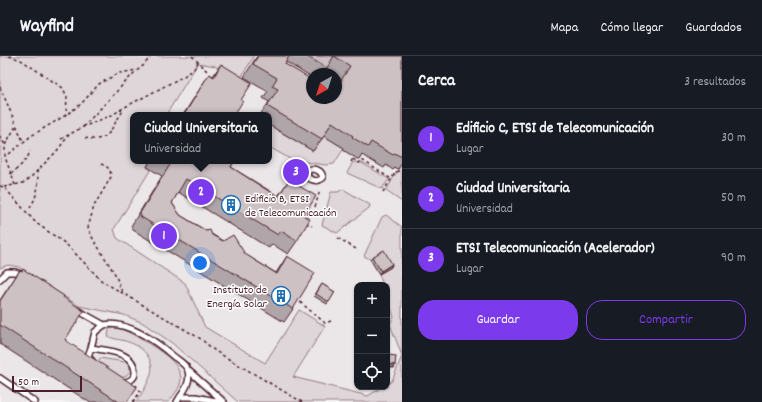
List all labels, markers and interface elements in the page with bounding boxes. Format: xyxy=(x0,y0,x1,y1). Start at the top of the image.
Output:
text: Wayfind xyxy=(20,14,74,41)
text: Mapa xyxy=(551,18,578,38)
text: Cómo llegar xyxy=(600,18,663,38)
text: Guardados xyxy=(685,18,742,38)
north arrow xyxy=(306,68,342,104)
text: Cerca xyxy=(418,70,455,94)
text: 3 resultados xyxy=(684,73,746,92)
popup xyxy=(130,112,272,164)
text: Ciudad Universitaria xyxy=(144,118,258,140)
text: Edificio C, ETSI de Telecomunicación xyxy=(456,118,654,140)
text: 1 xyxy=(430,129,432,148)
text: 30 m xyxy=(721,129,746,148)
text: Universidad xyxy=(144,140,201,159)
text: Lugar xyxy=(456,140,484,159)
pin: 3 xyxy=(283,157,309,187)
pin: 2 xyxy=(188,177,214,207)
text: Ciudad Universitaria xyxy=(456,178,569,200)
text: 2 xyxy=(428,189,434,208)
text: 50 m xyxy=(721,189,746,208)
place label: Edificio B, ETSI de Telecomunicación xyxy=(245,191,337,222)
building icon: Edificio B, ETSI de Telecomunicación xyxy=(220,194,242,216)
text: Universidad xyxy=(456,200,513,219)
pin: 1 xyxy=(151,221,177,251)
text: ETSI Telecomunicación (Acelerador) xyxy=(456,238,655,260)
text: 3 xyxy=(428,249,434,268)
text: 90 m xyxy=(721,249,746,268)
your location xyxy=(190,253,210,273)
text: Lugar xyxy=(456,260,484,279)
place label: Instituto de Energía Solar xyxy=(207,282,268,313)
map controls xyxy=(354,282,390,390)
button: + xyxy=(354,282,390,318)
building icon: Instituto de Energía Solar xyxy=(270,285,292,307)
button: Guardar xyxy=(418,300,578,340)
button: Compartir xyxy=(586,300,746,340)
button: − xyxy=(354,318,390,354)
button: locate xyxy=(354,354,390,390)
scale bar xyxy=(12,374,82,393)
text: 50 m xyxy=(18,375,39,391)

